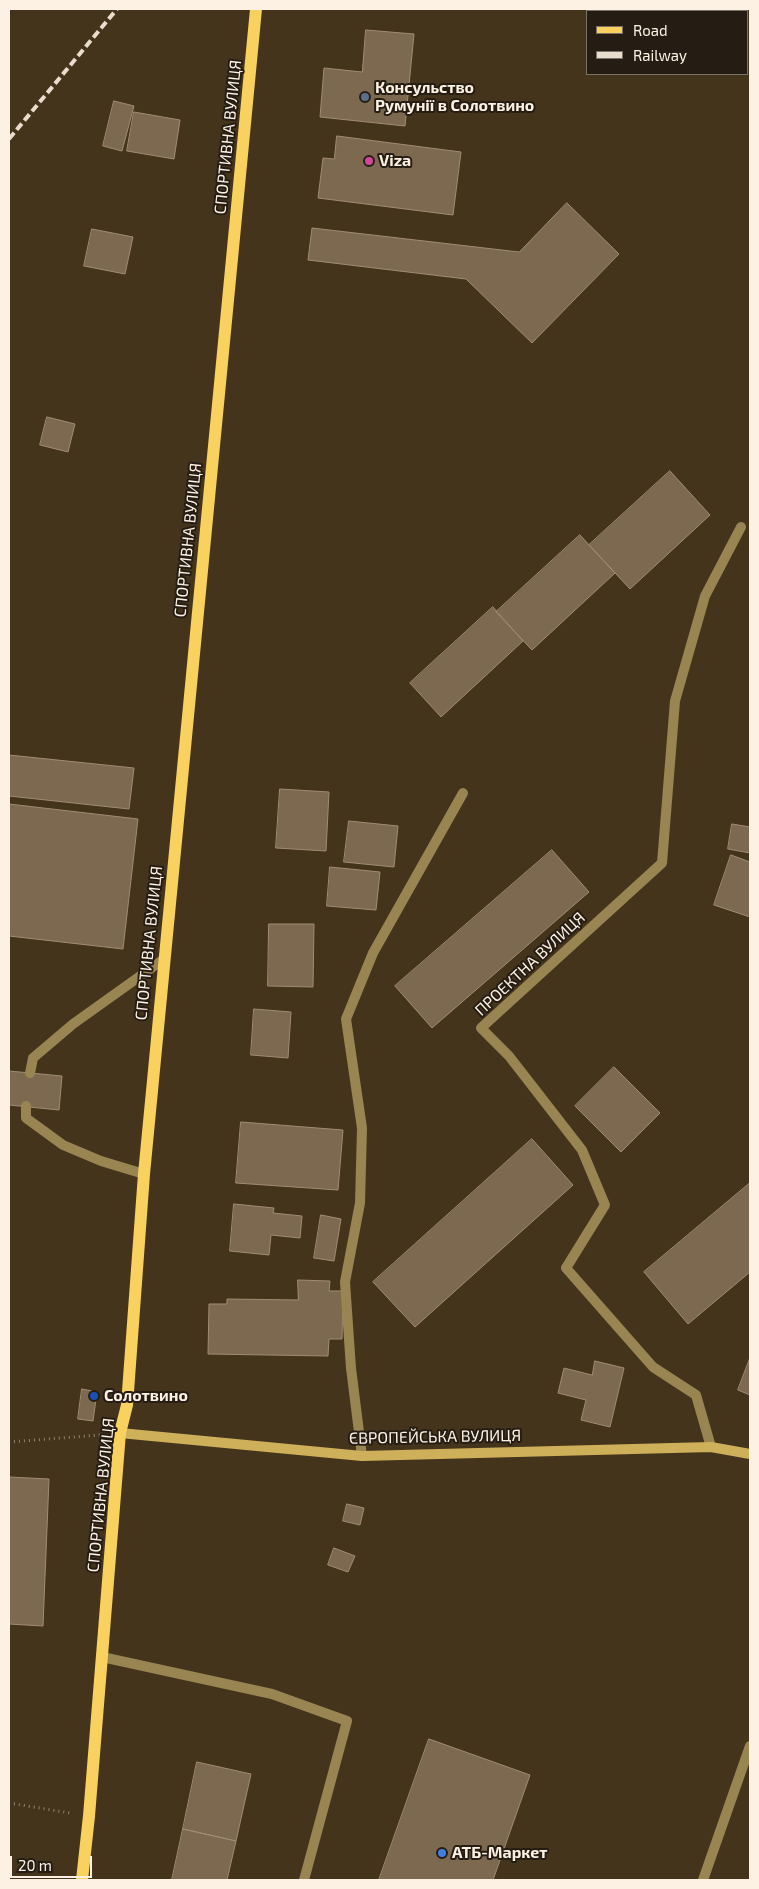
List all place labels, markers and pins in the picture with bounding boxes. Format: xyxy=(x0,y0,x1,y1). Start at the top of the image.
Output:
place label: Консульство Румунії в Солотвино xyxy=(375,78,534,116)
marker: Консульство Румунії в Солотвино xyxy=(359,91,371,103)
place label: Viza xyxy=(379,151,411,171)
marker: Viza xyxy=(363,155,375,167)
place label: Солотвино xyxy=(104,1386,188,1406)
marker: Солотвино xyxy=(88,1390,100,1402)
place label: АТБ-Маркет xyxy=(452,1843,547,1863)
marker: АТБ-Маркет xyxy=(436,1847,448,1859)

